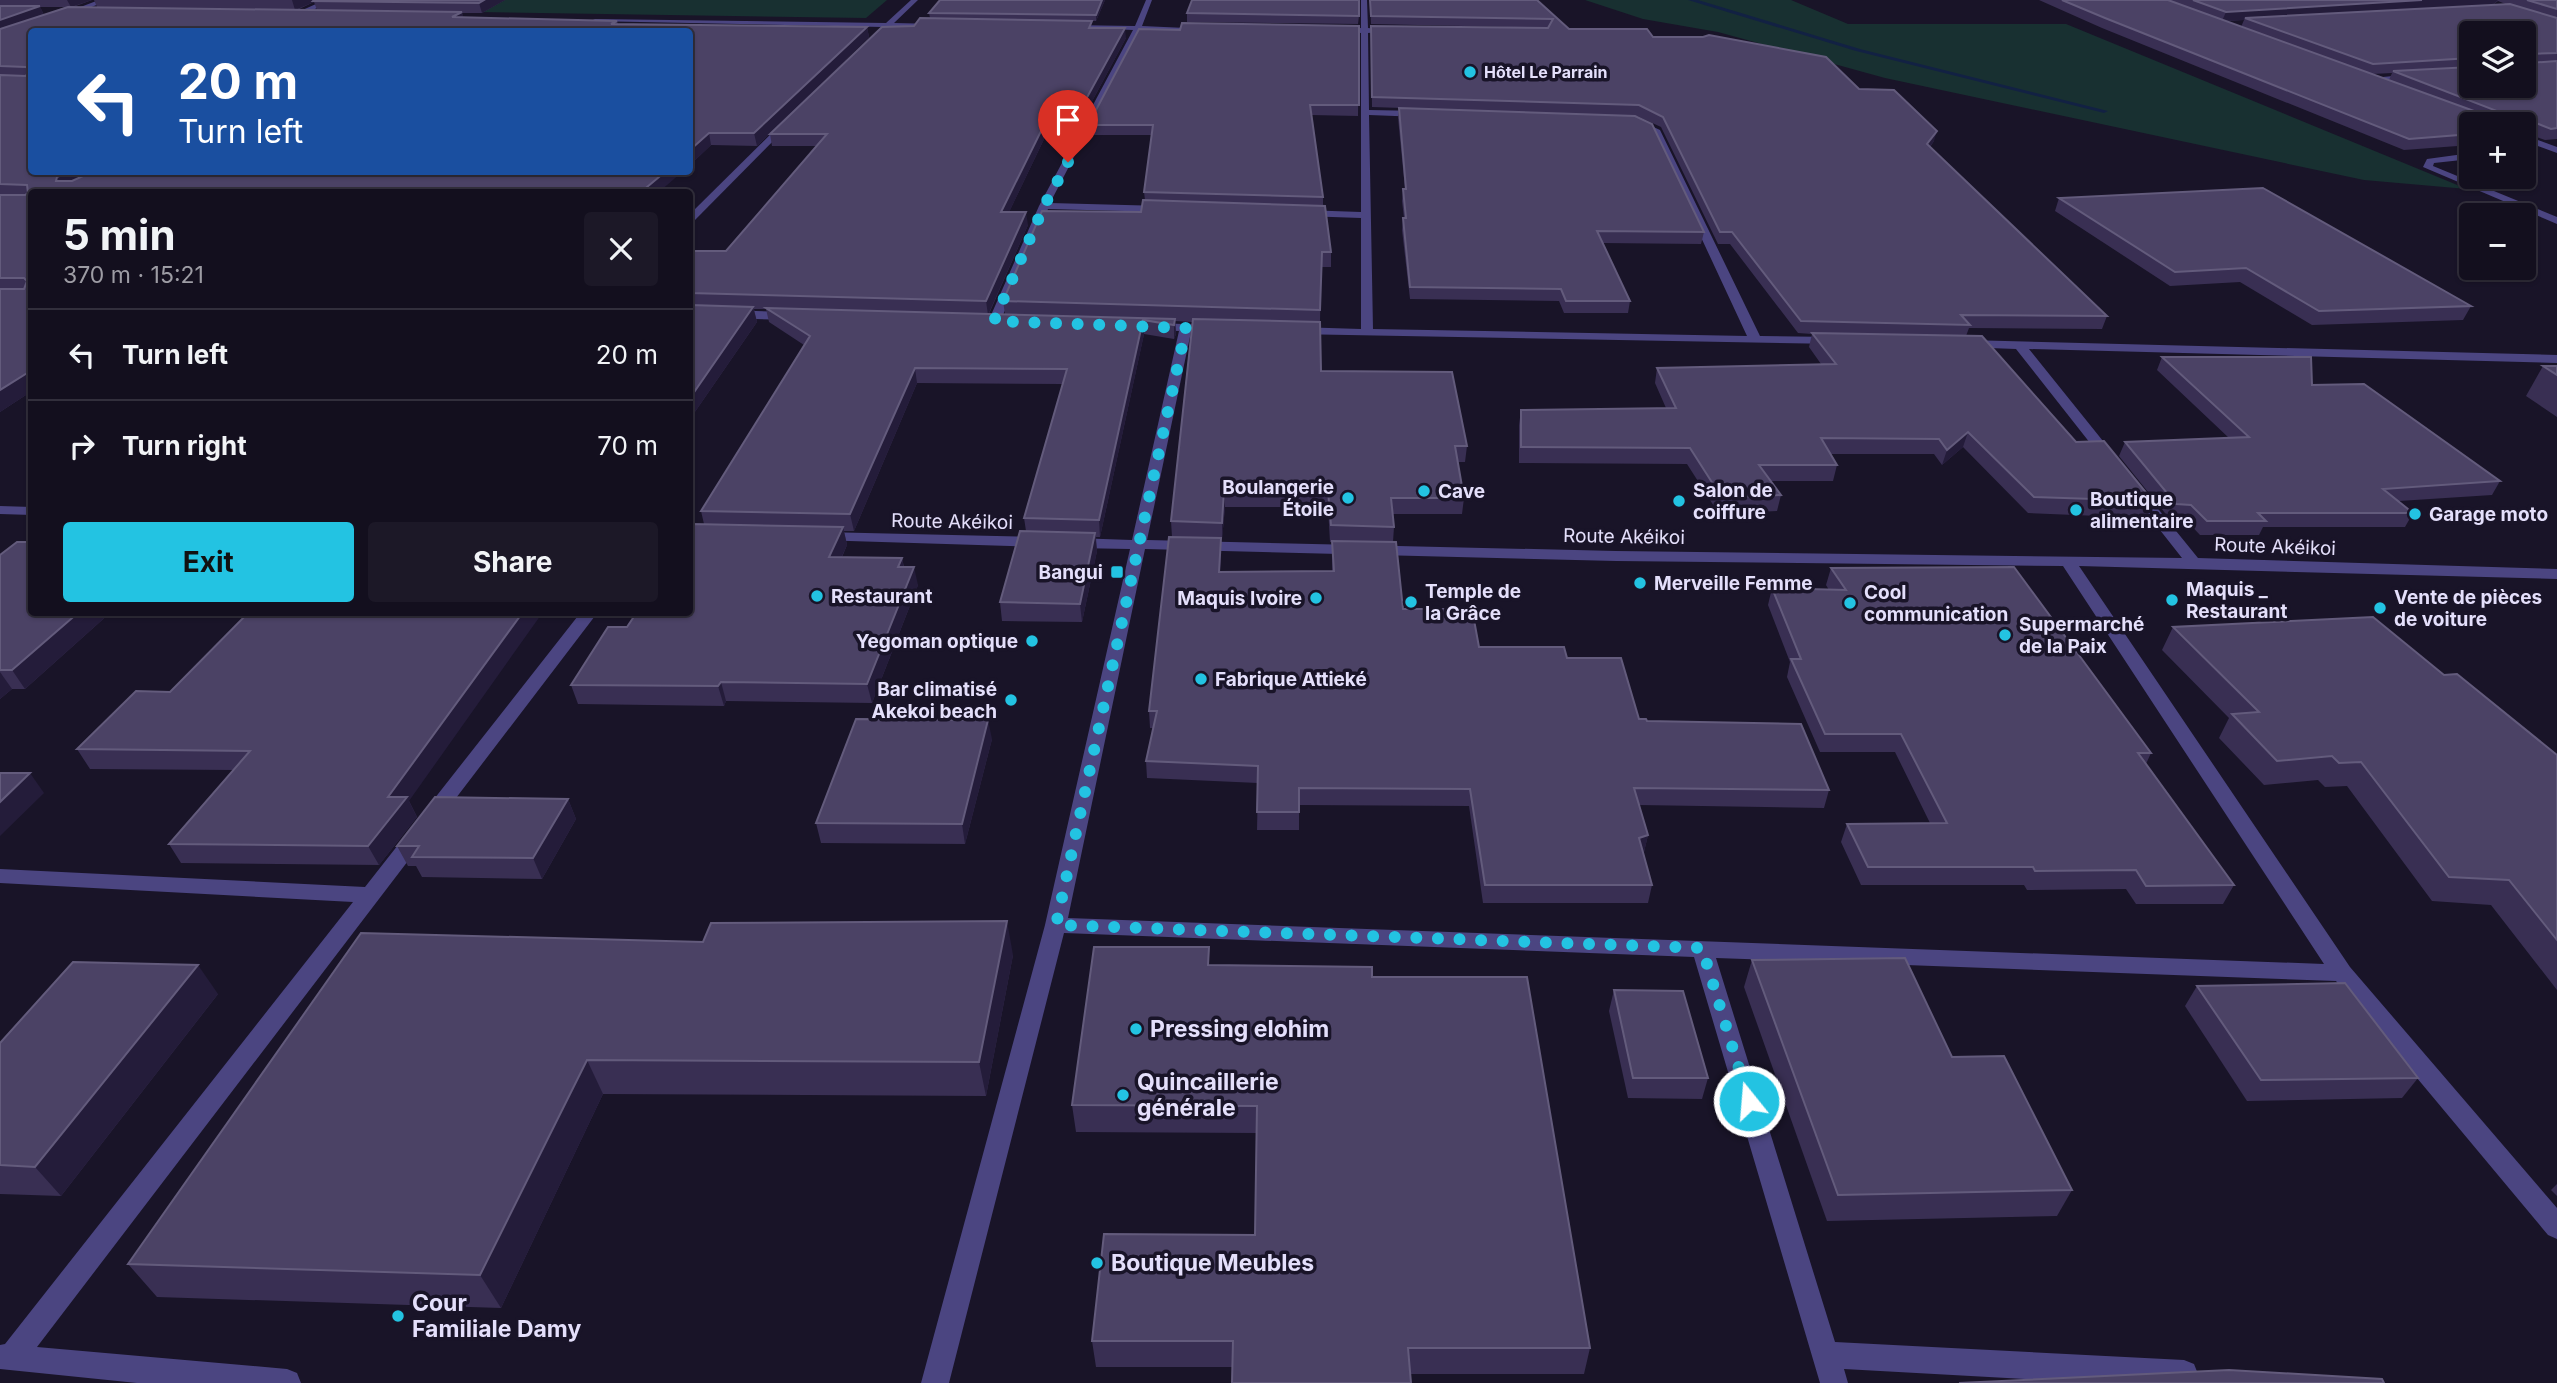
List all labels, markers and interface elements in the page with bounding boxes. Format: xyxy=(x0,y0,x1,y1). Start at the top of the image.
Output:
map controls xyxy=(2459,21,2536,280)
button: layers xyxy=(2459,21,2536,98)
text: 20 m xyxy=(178,52,298,111)
icon: left xyxy=(63,56,154,147)
place label: Hôtel Le Parrain xyxy=(1484,62,1607,82)
marker: Hôtel Le Parrain xyxy=(1462,64,1478,80)
pin xyxy=(1038,90,1098,162)
icon: arrive xyxy=(1049,101,1087,139)
text: Turn left xyxy=(178,112,303,151)
button: + xyxy=(2459,112,2536,189)
button: − xyxy=(2459,203,2536,280)
text: 5 min xyxy=(63,209,176,260)
button: close xyxy=(584,212,658,286)
text: 370 m · 15:21 xyxy=(63,261,204,289)
icon: left xyxy=(63,336,101,374)
text: Turn left xyxy=(122,339,228,370)
text: 20 m xyxy=(596,339,658,370)
icon: right xyxy=(63,427,101,465)
text: Turn right xyxy=(122,430,247,461)
text: 70 m xyxy=(597,430,658,461)
place label: Boulangerie Étoile xyxy=(1222,476,1334,521)
place label: Salon de coiffure xyxy=(1693,479,1773,524)
place label: Cave xyxy=(1438,480,1485,503)
marker: Cave xyxy=(1416,483,1432,499)
place label: Boutique alimentaire xyxy=(2090,488,2194,533)
marker: Boulangerie Étoile xyxy=(1340,490,1356,506)
marker: Salon de coiffure xyxy=(1671,493,1687,509)
marker: Boutique alimentaire xyxy=(2068,502,2084,518)
place label: Garage moto xyxy=(2429,503,2548,526)
marker: Garage moto xyxy=(2407,506,2423,522)
street label: Route Akéikoi xyxy=(891,509,1013,534)
button: Exit xyxy=(63,522,354,602)
button: Share xyxy=(368,522,658,602)
street label: Route Akéikoi xyxy=(1563,524,1685,549)
street label: Route Akéikoi xyxy=(2214,533,2336,560)
place label: Bangui xyxy=(1039,561,1103,584)
marker: Bangui xyxy=(1109,564,1125,580)
place label: Merveille Femme xyxy=(1654,572,1813,595)
marker: Merveille Femme xyxy=(1632,575,1648,591)
place label: Maquis _ Restaurant xyxy=(2186,578,2287,623)
place label: Temple de la Grâce xyxy=(1425,580,1521,625)
place label: Cool communication xyxy=(1864,581,2008,626)
place label: Restaurant xyxy=(831,585,932,608)
place label: Vente de pièces de voiture xyxy=(2394,586,2542,631)
place label: Maquis Ivoire xyxy=(1177,587,1302,610)
marker: Restaurant xyxy=(809,588,825,604)
marker: Maquis Ivoire xyxy=(1308,590,1324,606)
marker: Maquis _ Restaurant xyxy=(2164,592,2180,608)
marker: Temple de la Grâce xyxy=(1403,594,1419,610)
marker: Cool communication xyxy=(1842,595,1858,611)
marker: Vente de pièces de voiture xyxy=(2372,600,2388,616)
place label: Supermarché de la Paix xyxy=(2019,613,2144,658)
marker: Supermarché de la Paix xyxy=(1997,627,2013,643)
place label: Yegoman optique xyxy=(856,630,1018,653)
marker: Yegoman optique xyxy=(1024,633,1040,649)
place label: Fabrique Attieké xyxy=(1215,668,1367,691)
marker: Fabrique Attieké xyxy=(1193,671,1209,687)
place label: Bar climatisé Akekoi beach xyxy=(871,678,997,723)
marker: Bar climatisé Akekoi beach xyxy=(1003,692,1019,708)
place label: Pressing elohim xyxy=(1150,1015,1329,1043)
marker: Pressing elohim xyxy=(1128,1021,1144,1037)
position arrow xyxy=(1712,1064,1786,1138)
place label: Quincaillerie générale xyxy=(1137,1068,1279,1122)
marker: Quincaillerie générale xyxy=(1115,1087,1131,1103)
place label: Boutique Meubles xyxy=(1111,1249,1314,1277)
marker: Boutique Meubles xyxy=(1089,1255,1105,1271)
place label: Cour Familiale Damy xyxy=(412,1289,581,1343)
marker: Cour Familiale Damy xyxy=(390,1308,406,1324)

